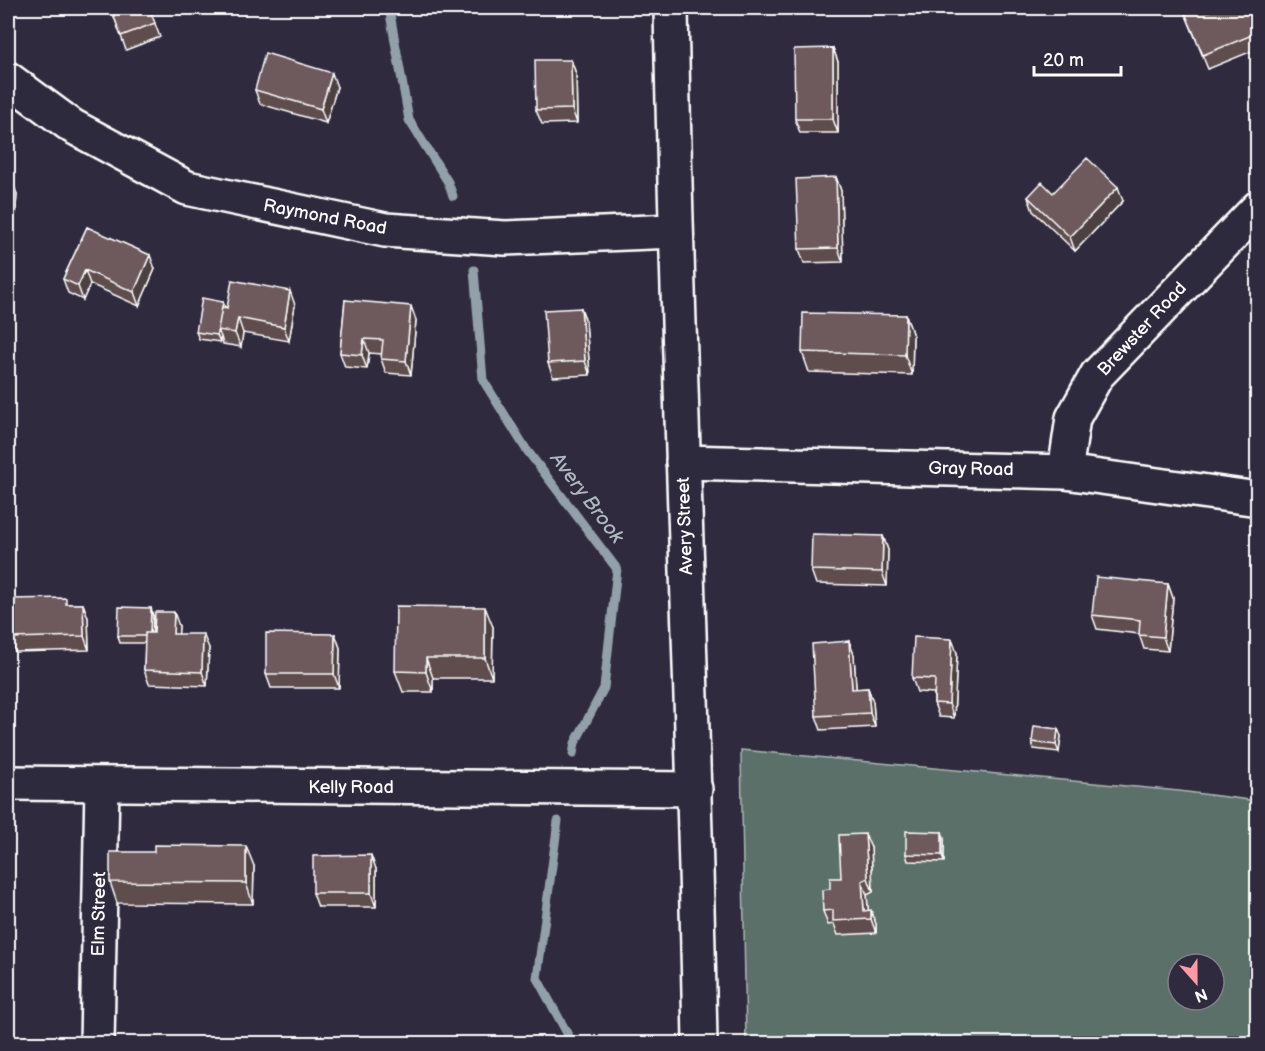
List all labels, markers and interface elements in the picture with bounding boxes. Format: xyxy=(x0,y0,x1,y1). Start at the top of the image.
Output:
scale bar xyxy=(1034,39,1121,77)
text: 20 m xyxy=(1043,50,1084,71)
street label: Raymond Road xyxy=(262,195,388,239)
street label: Brewster Road xyxy=(1093,278,1191,380)
water label: Avery Brook xyxy=(544,447,630,549)
street label: Gray Road xyxy=(928,458,1014,480)
street label: Avery Street xyxy=(673,476,697,575)
street label: Kelly Road xyxy=(308,777,394,798)
street label: Elm Street xyxy=(88,871,110,957)
north arrow xyxy=(1166,952,1226,1012)
text: N xyxy=(1192,984,1210,1006)

